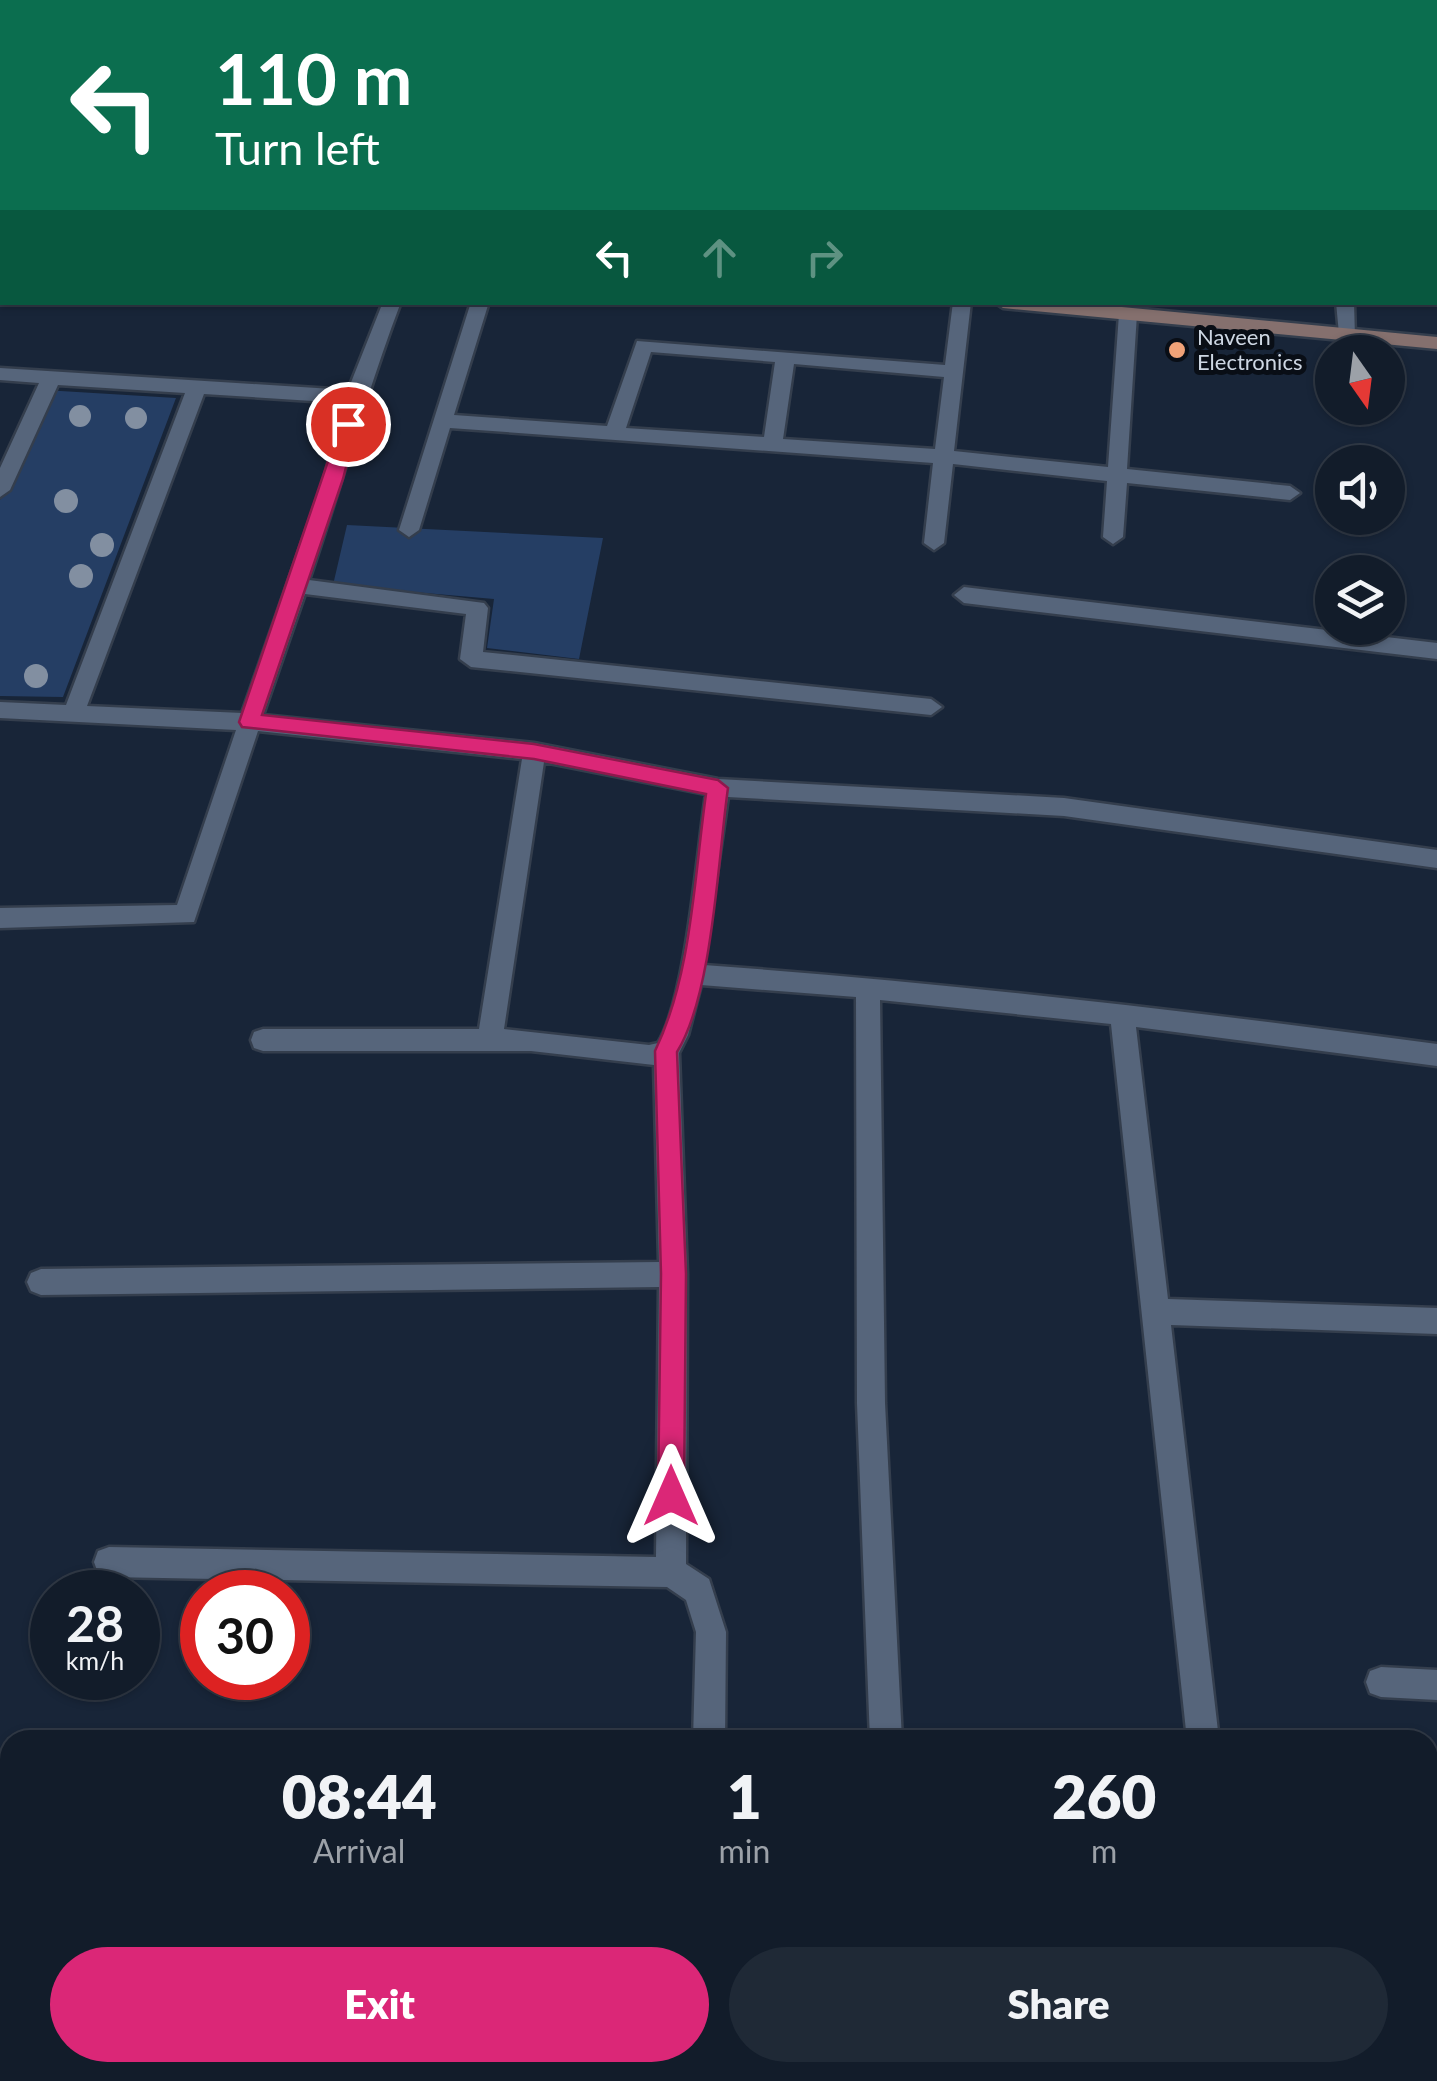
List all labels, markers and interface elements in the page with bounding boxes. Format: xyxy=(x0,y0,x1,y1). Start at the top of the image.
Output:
text: 110 m xyxy=(215,36,412,120)
icon: left xyxy=(50,40,180,170)
text: Turn left xyxy=(215,121,380,175)
icon: left xyxy=(587,230,642,285)
icon: ahead xyxy=(692,230,747,285)
icon: right xyxy=(797,230,852,285)
place label: Naveen Electronics xyxy=(1197,323,1302,375)
north arrow xyxy=(1315,335,1405,425)
map controls xyxy=(1315,335,1405,645)
marker: Naveen Electronics xyxy=(1166,339,1188,361)
pin xyxy=(306,382,391,467)
icon: arrive xyxy=(321,397,376,452)
button: sound xyxy=(1315,445,1405,535)
button: layers xyxy=(1315,555,1405,645)
position arrow xyxy=(619,1444,723,1548)
speed limit sign: 30 xyxy=(180,1570,310,1700)
text: 28 xyxy=(66,1593,124,1653)
text: km/h xyxy=(66,1645,124,1675)
text: 08:44 xyxy=(282,1760,437,1832)
text: 1 xyxy=(727,1760,762,1832)
text: 260 xyxy=(1052,1760,1156,1832)
text: Arrival xyxy=(313,1831,405,1870)
text: min xyxy=(718,1831,770,1870)
text: m xyxy=(1091,1831,1117,1870)
button: Exit xyxy=(50,1947,709,2062)
button: Share xyxy=(729,1947,1388,2062)

